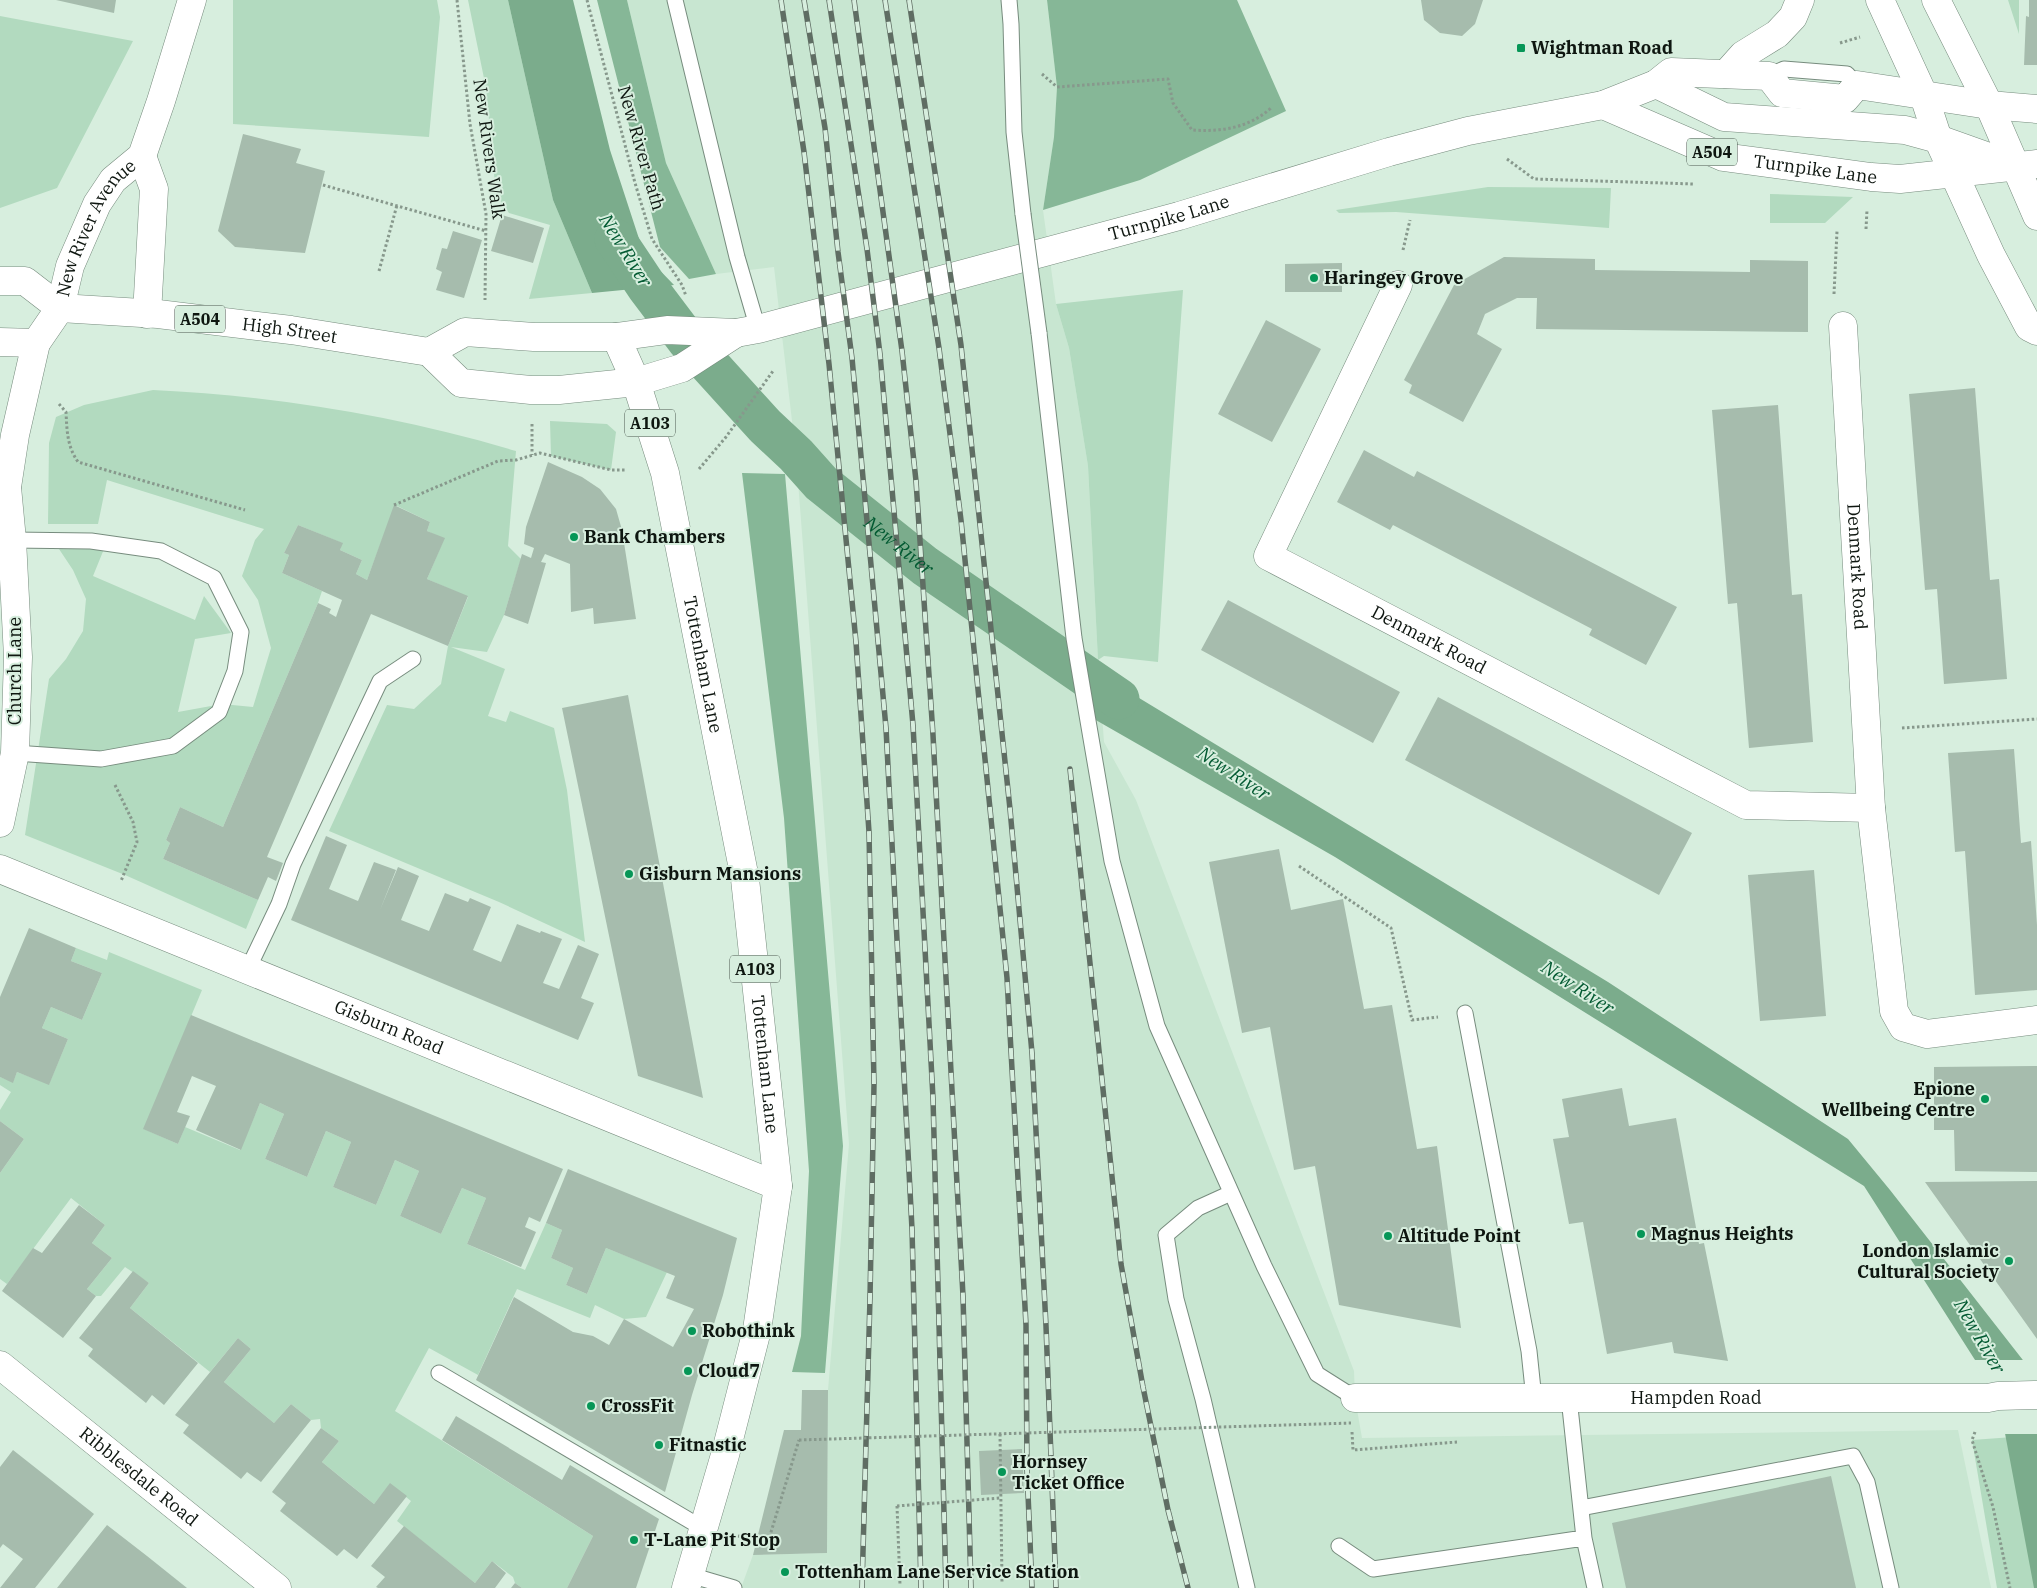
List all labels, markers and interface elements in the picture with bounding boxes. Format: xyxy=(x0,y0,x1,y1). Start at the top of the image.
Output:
place label: Wightman Road xyxy=(1531,36,1673,59)
marker: Wightman Road xyxy=(1515,42,1527,54)
street label: New Rivers Walk xyxy=(468,77,511,221)
street label: New River Path xyxy=(613,83,670,213)
road number: A504 xyxy=(1687,138,1737,166)
street label: Turnpike Lane xyxy=(1752,149,1878,188)
street label: New River Avenue xyxy=(51,154,140,299)
street label: Turnpike Lane xyxy=(1106,189,1232,245)
water label: New River xyxy=(594,208,658,292)
place label: Haringey Grove xyxy=(1324,266,1463,289)
marker: Haringey Grove xyxy=(1308,272,1320,284)
road number: A504 xyxy=(175,306,225,332)
street label: High Street xyxy=(241,312,339,348)
road number: A103 xyxy=(625,409,675,436)
street label: Denmark Road xyxy=(1842,503,1873,630)
water label: New River xyxy=(859,510,939,581)
place label: Bank Chambers xyxy=(584,525,725,548)
marker: Bank Chambers xyxy=(568,531,580,543)
street label: Tottenham Lane xyxy=(679,594,728,735)
street label: Denmark Road xyxy=(1368,600,1491,679)
street label: Church Lane xyxy=(3,617,26,725)
water label: New River xyxy=(1192,740,1275,806)
place label: Gisburn Mansions xyxy=(639,862,801,885)
marker: Gisburn Mansions xyxy=(623,868,635,880)
water label: New River xyxy=(1536,954,1619,1020)
road number: A103 xyxy=(730,956,780,982)
street label: Gisburn Road xyxy=(331,994,447,1060)
street label: Tottenham Lane xyxy=(747,994,784,1135)
place label: Epione Wellbeing Centre xyxy=(1822,1077,1975,1121)
marker: Epione Wellbeing Centre xyxy=(1979,1093,1991,1105)
place label: Magnus Heights xyxy=(1651,1222,1794,1245)
place label: Altitude Point xyxy=(1398,1224,1521,1247)
marker: Magnus Heights xyxy=(1635,1228,1647,1240)
marker: Altitude Point xyxy=(1382,1230,1394,1242)
place label: London Islamic Cultural Society xyxy=(1857,1239,2000,1283)
marker: London Islamic Cultural Society xyxy=(2003,1255,2015,1267)
water label: New River xyxy=(1949,1294,2011,1378)
place label: Robothink xyxy=(702,1319,795,1342)
marker: Robothink xyxy=(686,1325,698,1337)
place label: Cloud7 xyxy=(698,1359,760,1382)
marker: Cloud7 xyxy=(682,1365,694,1377)
street label: Hampden Road xyxy=(1630,1386,1762,1409)
place label: CrossFit xyxy=(601,1394,674,1417)
marker: CrossFit xyxy=(585,1400,597,1412)
street label: Ribblesdale Road xyxy=(75,1421,203,1531)
place label: Fitnastic xyxy=(669,1433,747,1456)
marker: Fitnastic xyxy=(653,1439,665,1451)
place label: Hornsey Ticket Office xyxy=(1012,1450,1125,1494)
marker: Hornsey Ticket Office xyxy=(996,1466,1008,1478)
place label: T-Lane Pit Stop xyxy=(644,1528,780,1551)
marker: T-Lane Pit Stop xyxy=(628,1534,640,1546)
place label: Tottenham Lane Service Station xyxy=(795,1560,1079,1583)
marker: Tottenham Lane Service Station xyxy=(779,1566,791,1578)

